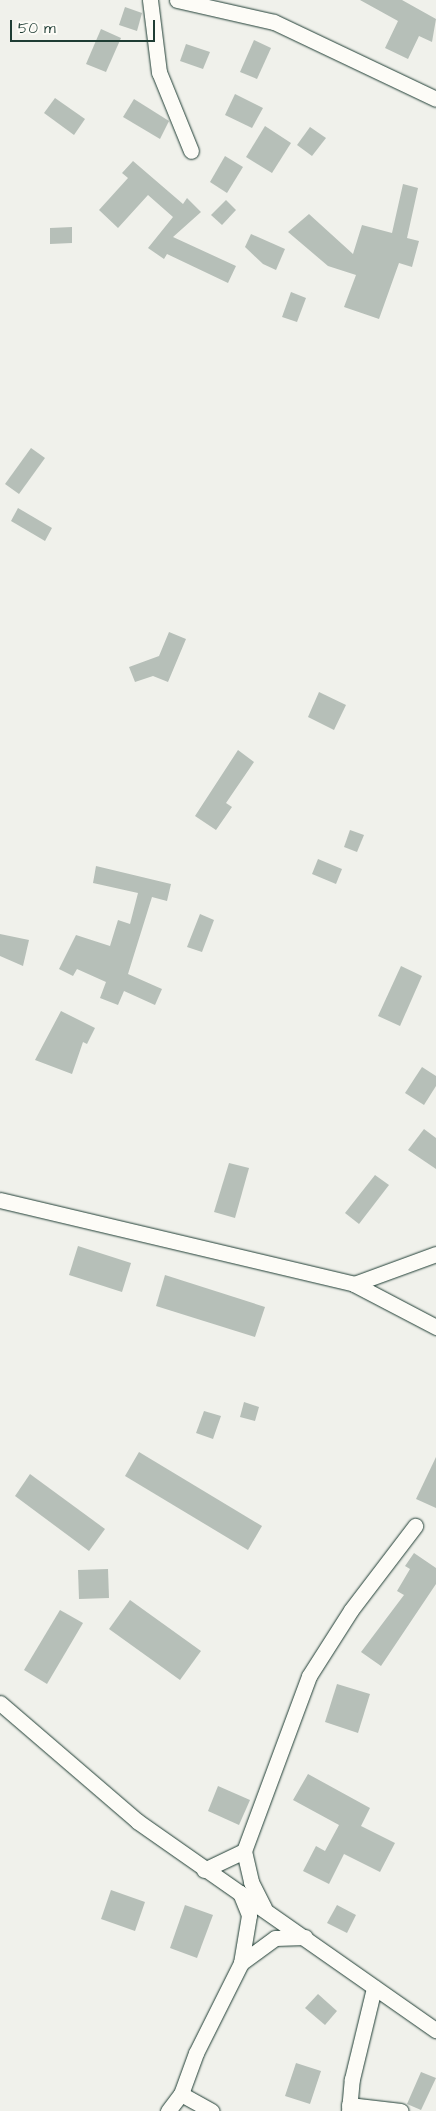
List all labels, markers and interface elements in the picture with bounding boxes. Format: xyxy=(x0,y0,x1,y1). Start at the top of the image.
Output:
scale bar xyxy=(12,10,158,42)
text: 50 m xyxy=(18,18,56,39)

